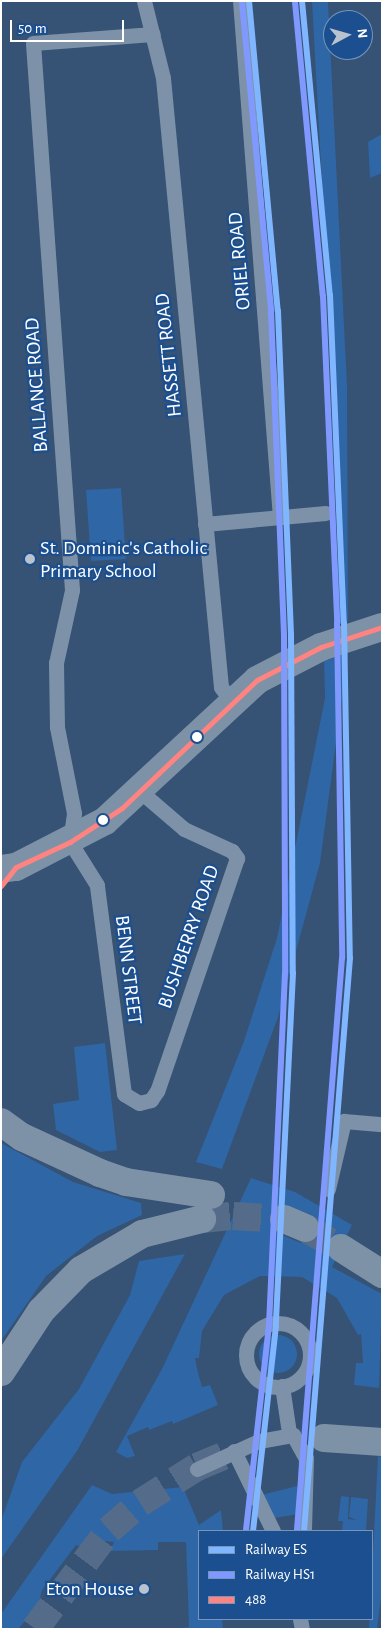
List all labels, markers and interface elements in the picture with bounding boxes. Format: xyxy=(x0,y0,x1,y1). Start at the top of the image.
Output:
scale bar xyxy=(12,10,126,42)
north arrow xyxy=(323,10,373,60)
text: 50 m xyxy=(18,21,47,36)
text: N xyxy=(354,28,369,39)
street label: ORIEL ROAD xyxy=(224,211,256,311)
street label: HASSETT ROAD xyxy=(151,292,187,418)
street label: BALLANCE ROAD xyxy=(20,317,54,453)
place label: St. Dominic's Catholic Primary School xyxy=(40,536,207,583)
marker: St. Dominic's Catholic Primary School xyxy=(24,553,36,565)
unlabelled marker xyxy=(192,732,202,742)
unlabelled marker xyxy=(98,815,108,825)
street label: BUSHBERRY ROAD xyxy=(153,862,225,1012)
street label: BENN STREET xyxy=(109,914,147,1026)
legend xyxy=(198,1530,373,1620)
text: Railway ES xyxy=(245,1542,307,1557)
text: Railway HS1 xyxy=(245,1567,315,1582)
place label: Eton House xyxy=(46,1577,134,1601)
marker: Eton House xyxy=(138,1583,150,1595)
text: 488 xyxy=(245,1592,266,1607)

